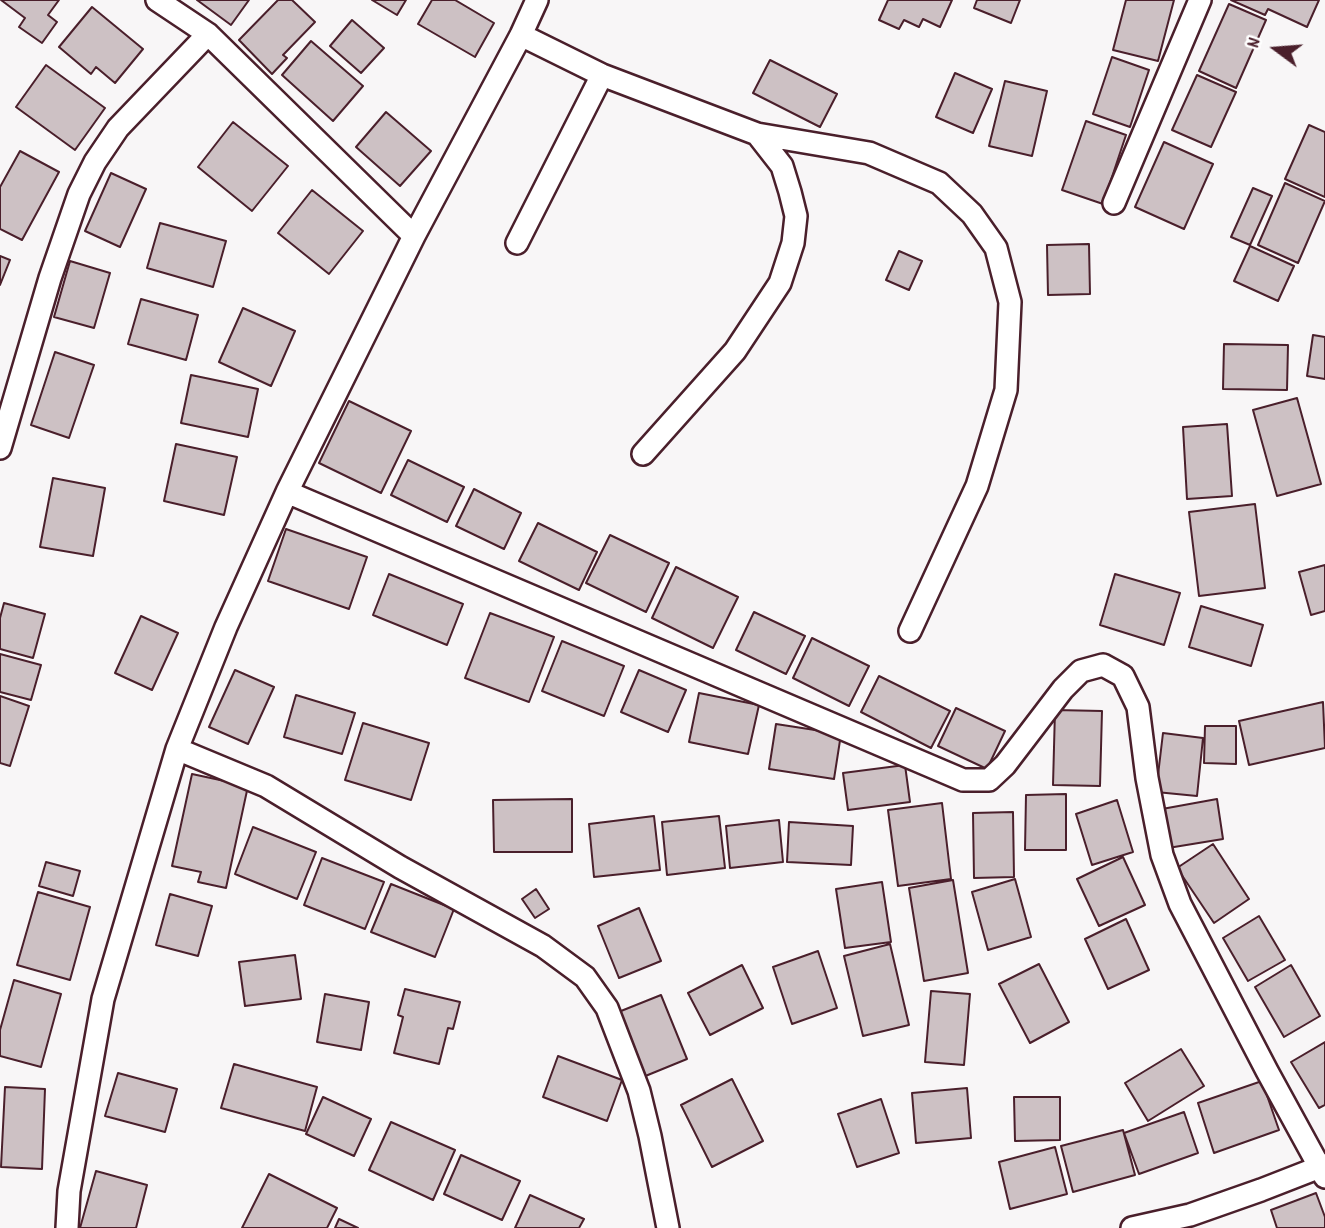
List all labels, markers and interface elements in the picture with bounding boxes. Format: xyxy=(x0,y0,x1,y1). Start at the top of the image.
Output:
north arrow xyxy=(1241,14,1311,84)
text: N xyxy=(1241,35,1270,51)

